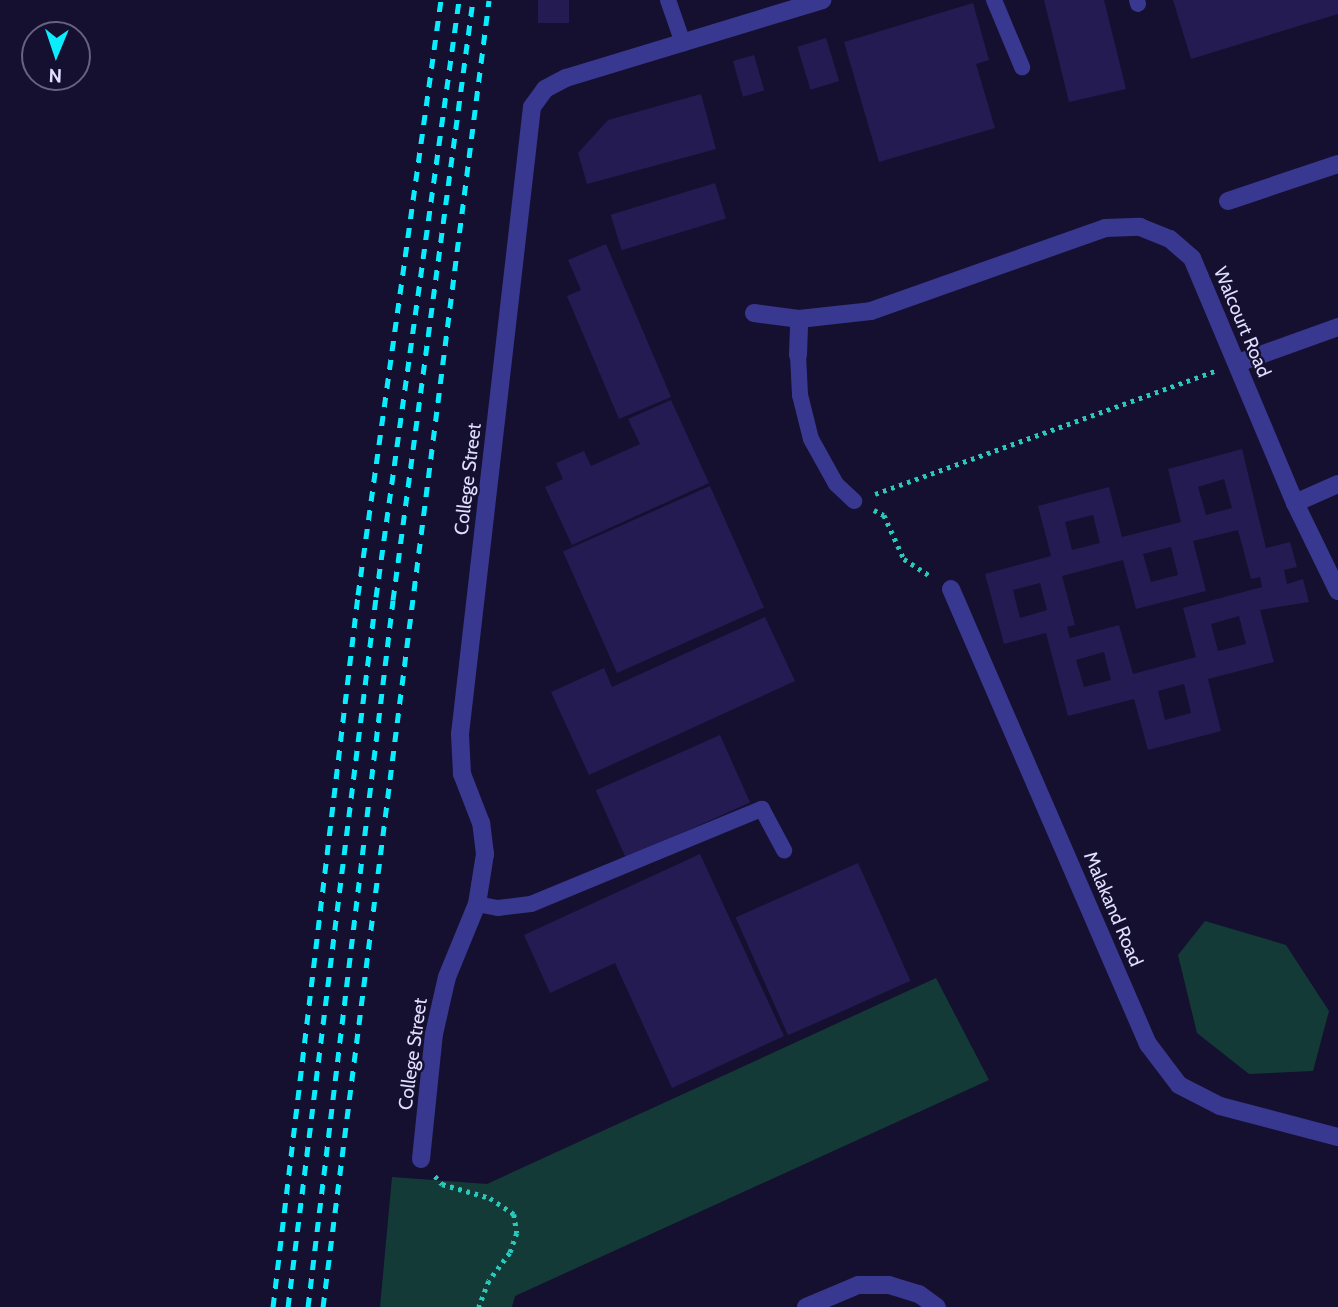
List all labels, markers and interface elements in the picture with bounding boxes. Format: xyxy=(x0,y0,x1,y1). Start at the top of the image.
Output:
north arrow xyxy=(21,21,91,91)
text: N xyxy=(48,64,62,87)
street label: Walcourt Road xyxy=(1209,263,1275,381)
street label: College Street xyxy=(450,422,486,536)
street label: Malakand Road xyxy=(1079,848,1147,970)
street label: College Street xyxy=(394,997,432,1111)

